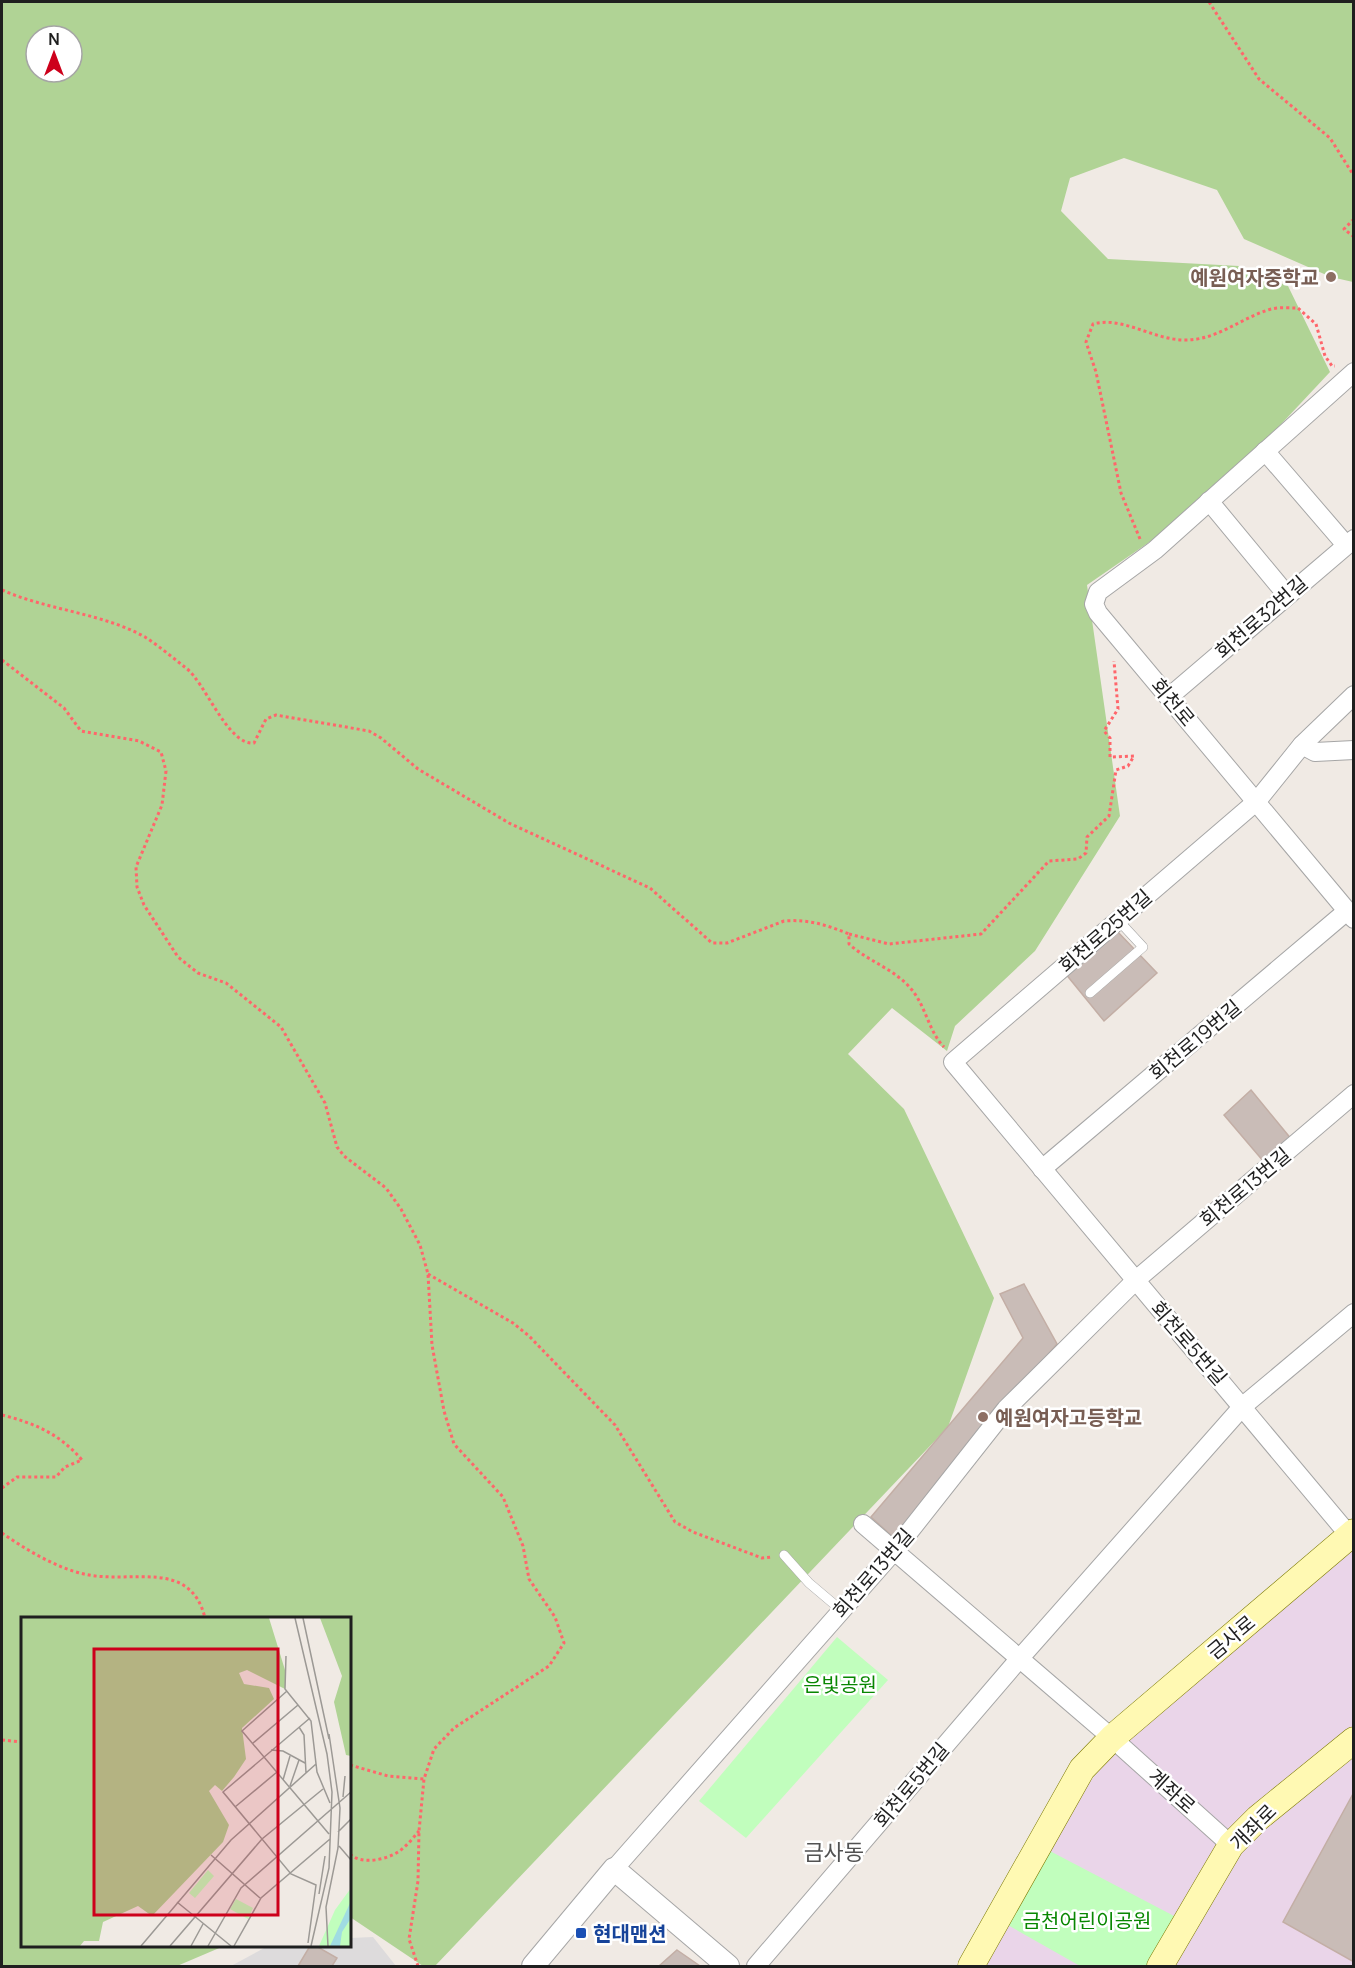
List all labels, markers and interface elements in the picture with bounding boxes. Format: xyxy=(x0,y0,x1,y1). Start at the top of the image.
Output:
north arrow xyxy=(24,24,84,84)
text: N xyxy=(48,28,60,50)
place label: 예원여자중학교 xyxy=(1190,264,1319,291)
marker: 예원여자중학교 xyxy=(1324,270,1338,284)
street label: 회천로32번길 xyxy=(1209,569,1313,665)
street label: 회천로 xyxy=(1145,672,1201,732)
street label: 회천로25번길 xyxy=(1053,883,1157,979)
street label: 회천로19번길 xyxy=(1143,994,1247,1086)
street label: 회천로13번길 xyxy=(1194,1141,1296,1233)
street label: 회천로5번길 xyxy=(1145,1295,1233,1391)
place label: 예원여자고등학교 xyxy=(995,1404,1142,1431)
marker: 예원여자고등학교 xyxy=(976,1410,990,1424)
street label: 회천로13번길 xyxy=(826,1522,920,1624)
street label: 금사로 xyxy=(1201,1609,1261,1665)
inset map xyxy=(21,1617,351,1947)
park label: 은빛공원 xyxy=(803,1671,877,1698)
street label: 회천로5번길 xyxy=(867,1737,955,1833)
street label: 계좌로 xyxy=(1142,1762,1202,1820)
street label: 개좌로 xyxy=(1224,1798,1282,1856)
district label: 금사동 xyxy=(804,1837,864,1867)
park label: 금천어린이공원 xyxy=(1023,1907,1151,1934)
place label: 현대맨션 xyxy=(593,1920,667,1947)
marker: 현대맨션 xyxy=(574,1926,588,1940)

